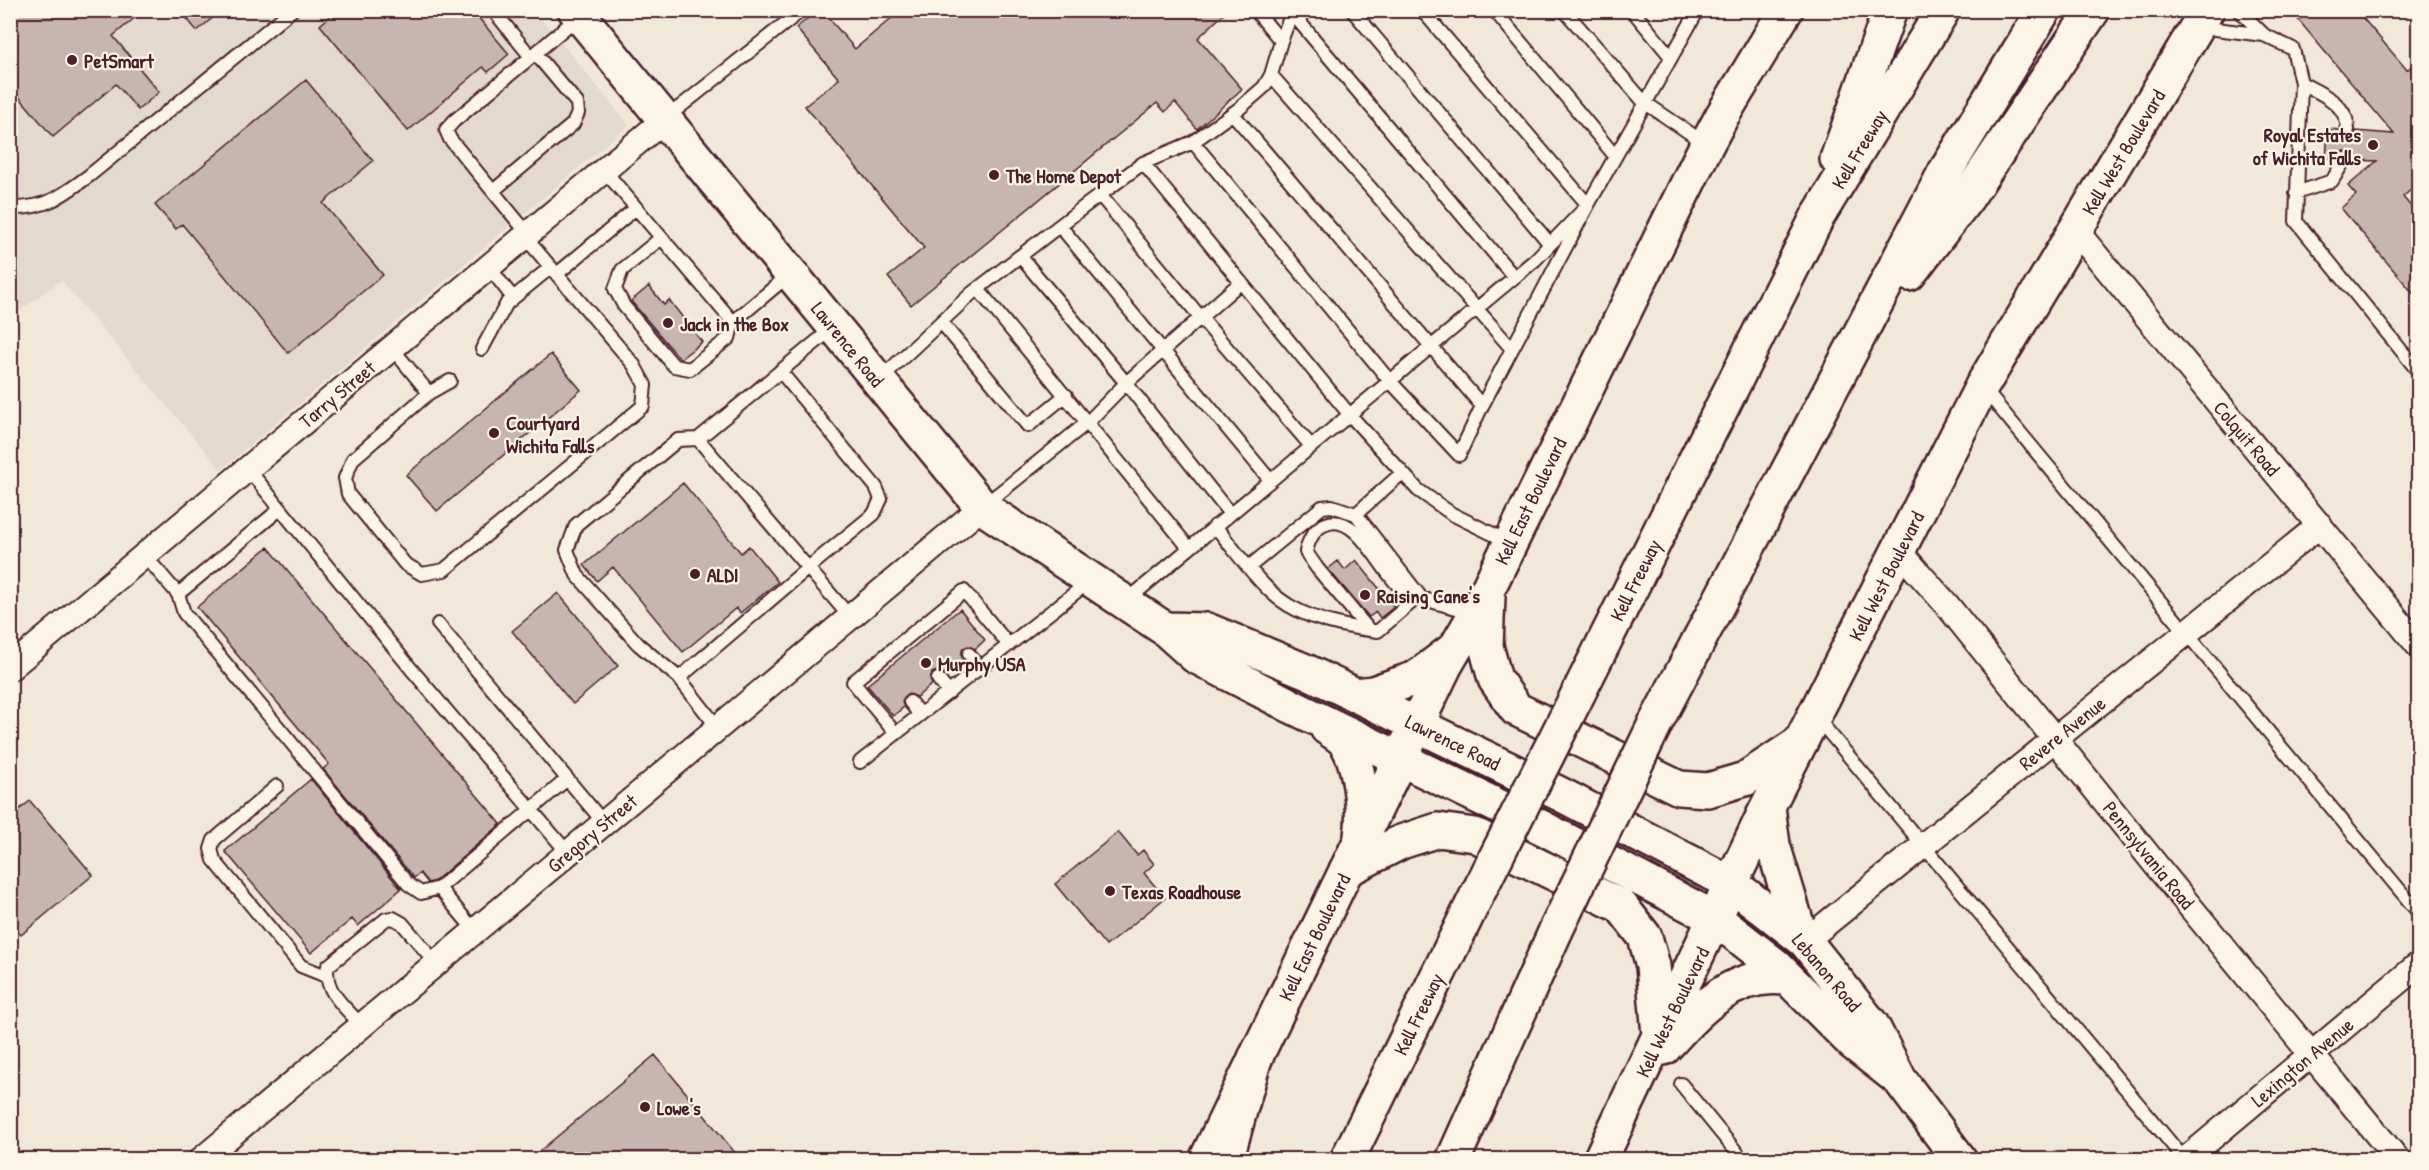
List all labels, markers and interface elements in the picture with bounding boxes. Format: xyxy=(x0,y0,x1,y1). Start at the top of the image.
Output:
place label: PetSmart xyxy=(84,47,155,74)
marker: PetSmart xyxy=(65,53,79,67)
street label: Kell West Boulevard xyxy=(2075,84,2171,220)
street label: Kell Freeway xyxy=(1825,104,1893,194)
place label: Royal Estates of Wichita Falls xyxy=(2253,121,2361,171)
marker: Royal Estates of Wichita Falls xyxy=(2366,138,2380,152)
place label: The Home Depot xyxy=(1005,162,1122,190)
marker: The Home Depot xyxy=(987,168,1001,182)
street label: Lawrence Road xyxy=(805,296,891,392)
place label: Jack in the Box xyxy=(680,310,789,337)
marker: Jack in the Box xyxy=(661,316,675,330)
street label: Tarry Street xyxy=(293,353,382,434)
street label: Colquit Road xyxy=(2208,395,2287,481)
place label: Courtyard Wichita Falls xyxy=(506,409,595,459)
marker: Courtyard Wichita Falls xyxy=(487,426,501,440)
street label: Kell East Boulevard xyxy=(1488,433,1573,569)
street label: Kell West Boulevard xyxy=(1842,506,1930,645)
street label: Kell Freeway xyxy=(1603,535,1667,625)
place label: ALDI xyxy=(707,561,738,588)
marker: ALDI xyxy=(688,567,702,581)
place label: Raising Cane's xyxy=(1377,582,1480,610)
marker: Raising Cane's xyxy=(1358,588,1372,602)
place label: Murphy USA xyxy=(938,650,1026,678)
marker: Murphy USA xyxy=(919,656,933,670)
street label: Revere Avenue xyxy=(2013,690,2111,776)
street label: Lawrence Road xyxy=(1401,707,1505,777)
street label: Gregory Street xyxy=(541,787,643,879)
street label: Pennsylvania Road xyxy=(2097,795,2201,915)
street label: Kell East Boulevard xyxy=(1272,869,1357,1005)
place label: Texas Roadhouse xyxy=(1121,878,1241,905)
marker: Texas Roadhouse xyxy=(1103,884,1117,898)
street label: Lebanon Road xyxy=(1786,927,1868,1017)
street label: Kell West Boulevard xyxy=(1629,942,1715,1082)
street label: Kell Freeway xyxy=(1387,968,1449,1060)
street label: Lexington Avenue xyxy=(2245,1011,2359,1113)
place label: Lowe's xyxy=(657,1094,701,1121)
marker: Lowe's xyxy=(638,1100,652,1114)

